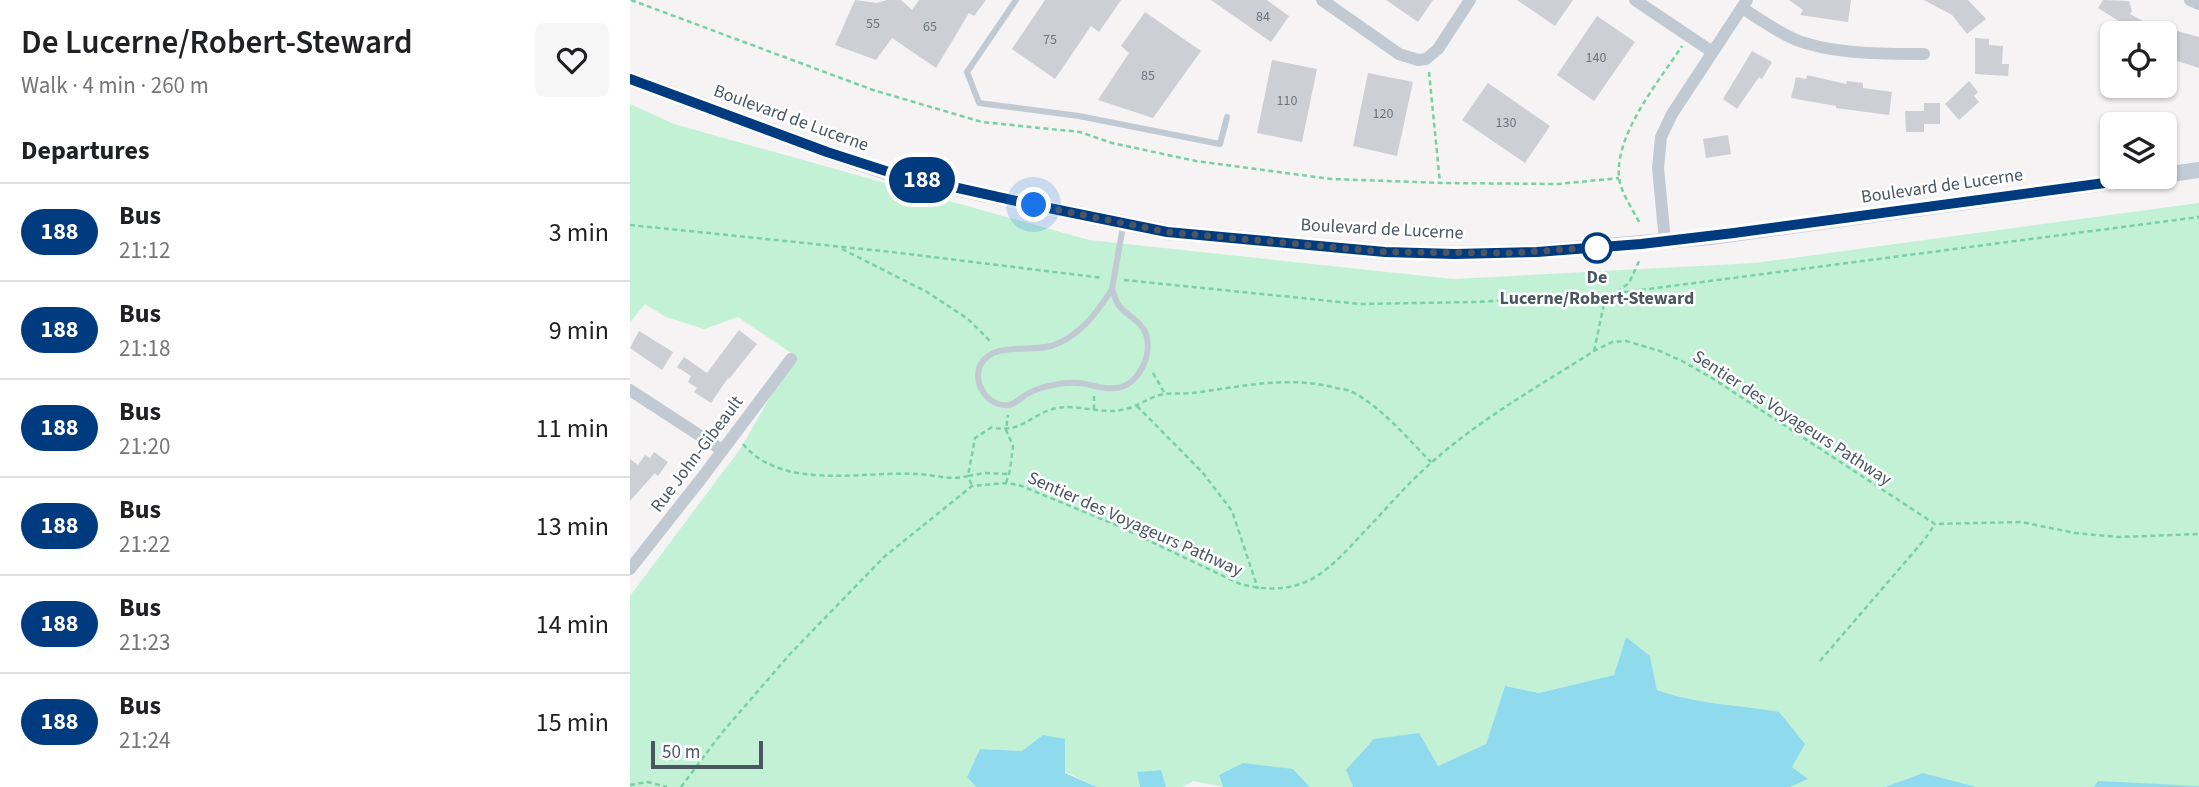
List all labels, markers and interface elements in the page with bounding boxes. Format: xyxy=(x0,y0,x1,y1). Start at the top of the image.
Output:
house number: 84 xyxy=(1256,7,1270,27)
house number: 55 xyxy=(866,14,880,34)
house number: 65 xyxy=(923,17,937,37)
text: De Lucerne/Robert-Steward xyxy=(21,19,413,66)
map controls xyxy=(2100,21,2177,189)
button: locate xyxy=(2100,21,2177,98)
button: heart xyxy=(535,23,609,97)
house number: 75 xyxy=(1043,30,1057,50)
house number: 140 xyxy=(1586,48,1606,68)
house number: 85 xyxy=(1141,66,1155,86)
text: Walk · 4 min · 260 m xyxy=(21,69,209,102)
street label: Boulevard de Lucerne xyxy=(710,78,872,158)
house number: 110 xyxy=(1277,91,1297,111)
house number: 120 xyxy=(1373,104,1393,124)
button: layers xyxy=(2100,112,2177,189)
house number: 130 xyxy=(1496,113,1516,133)
text: Departures xyxy=(21,132,149,169)
line badge: 188 xyxy=(882,157,962,203)
text: 188 xyxy=(903,162,941,197)
street label: Boulevard de Lucerne xyxy=(1859,162,2025,210)
your location xyxy=(1016,187,1051,222)
text: Bus xyxy=(119,197,161,234)
street label: Boulevard de Lucerne xyxy=(1300,212,1464,246)
text: 188 xyxy=(40,214,79,249)
text: 3 min xyxy=(549,214,609,251)
marker: De Lucerne/Robert-Steward xyxy=(1582,233,1612,263)
text: 21:12 xyxy=(119,234,170,267)
place label: De Lucerne/Robert-Steward xyxy=(1500,265,1694,311)
text: Bus xyxy=(119,295,161,332)
text: 188 xyxy=(40,312,79,347)
text: 9 min xyxy=(549,312,609,349)
text: 21:18 xyxy=(119,332,170,365)
street label: Sentier des Voyageurs Pathway xyxy=(1688,344,1897,492)
street label: Rue John-Gibeault xyxy=(645,391,749,517)
text: Bus xyxy=(119,393,161,430)
text: 188 xyxy=(40,410,79,445)
text: 11 min xyxy=(536,410,609,447)
text: 21:20 xyxy=(119,430,170,463)
street label: Sentier des Voyageurs Pathway xyxy=(1024,465,1247,583)
text: Bus xyxy=(119,491,161,528)
text: 188 xyxy=(40,508,79,543)
text: 13 min xyxy=(536,508,609,545)
text: 21:22 xyxy=(119,528,170,561)
text: Bus xyxy=(119,589,161,626)
text: 188 xyxy=(40,606,79,641)
text: 14 min xyxy=(536,606,609,643)
text: 21:23 xyxy=(119,626,170,659)
text: Bus xyxy=(119,687,161,724)
text: 188 xyxy=(40,704,79,739)
text: 15 min xyxy=(536,704,609,741)
text: 21:24 xyxy=(119,724,170,757)
scale bar xyxy=(651,738,763,770)
text: 50 m xyxy=(662,739,700,766)

